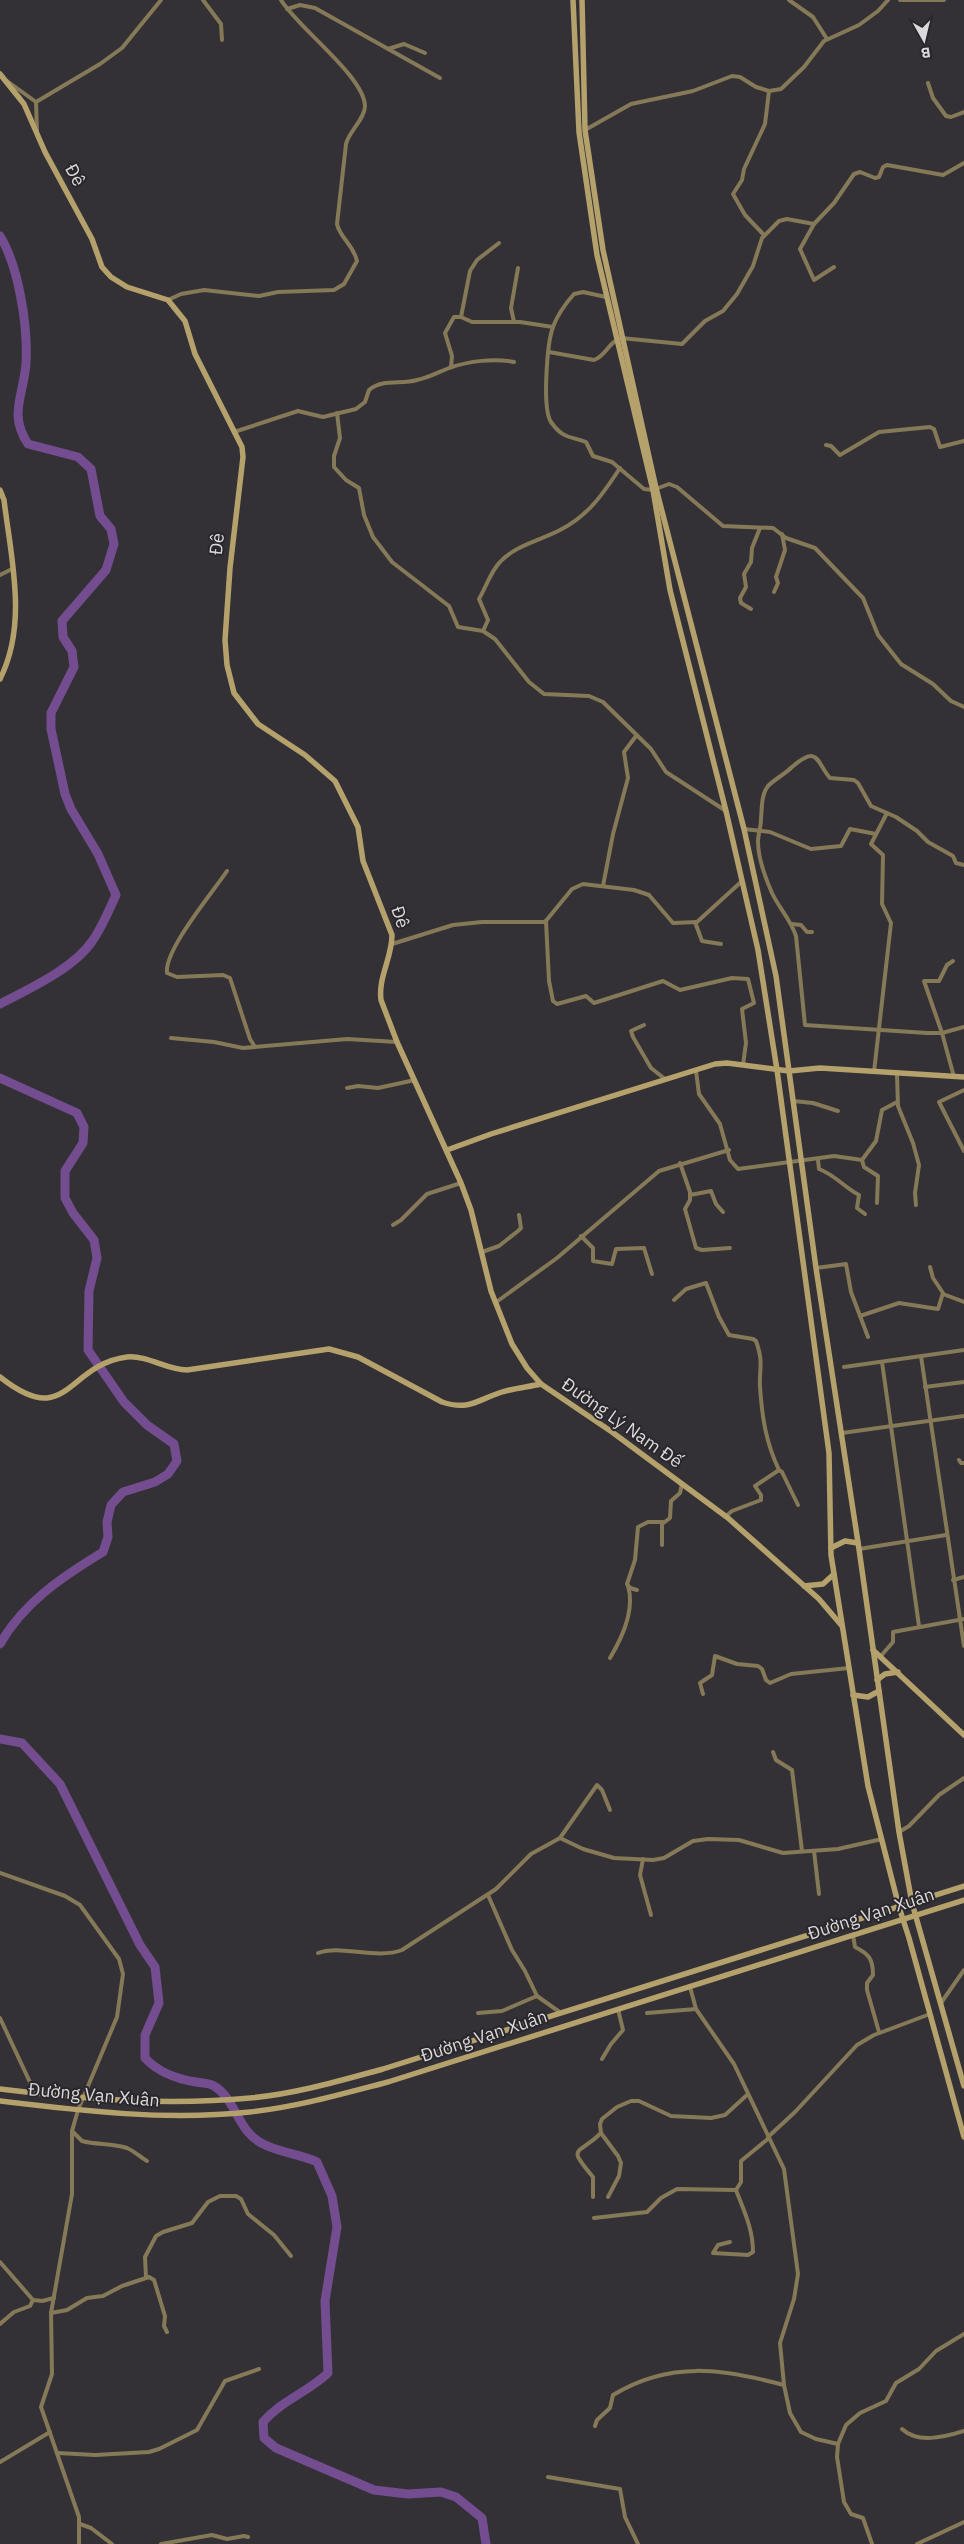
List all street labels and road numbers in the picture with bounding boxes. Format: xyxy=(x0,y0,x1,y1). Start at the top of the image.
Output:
street label: Đê xyxy=(60,160,91,190)
street label: Đê xyxy=(204,532,229,556)
street label: Đê xyxy=(386,903,415,931)
street label: Đường Lý Nam Đế xyxy=(557,1372,687,1473)
street label: Đường Vạn Xuân xyxy=(805,1882,937,1945)
street label: Đường Vạn Xuân xyxy=(418,2004,550,2067)
street label: Đường Vạn Xuân xyxy=(27,2077,161,2112)

